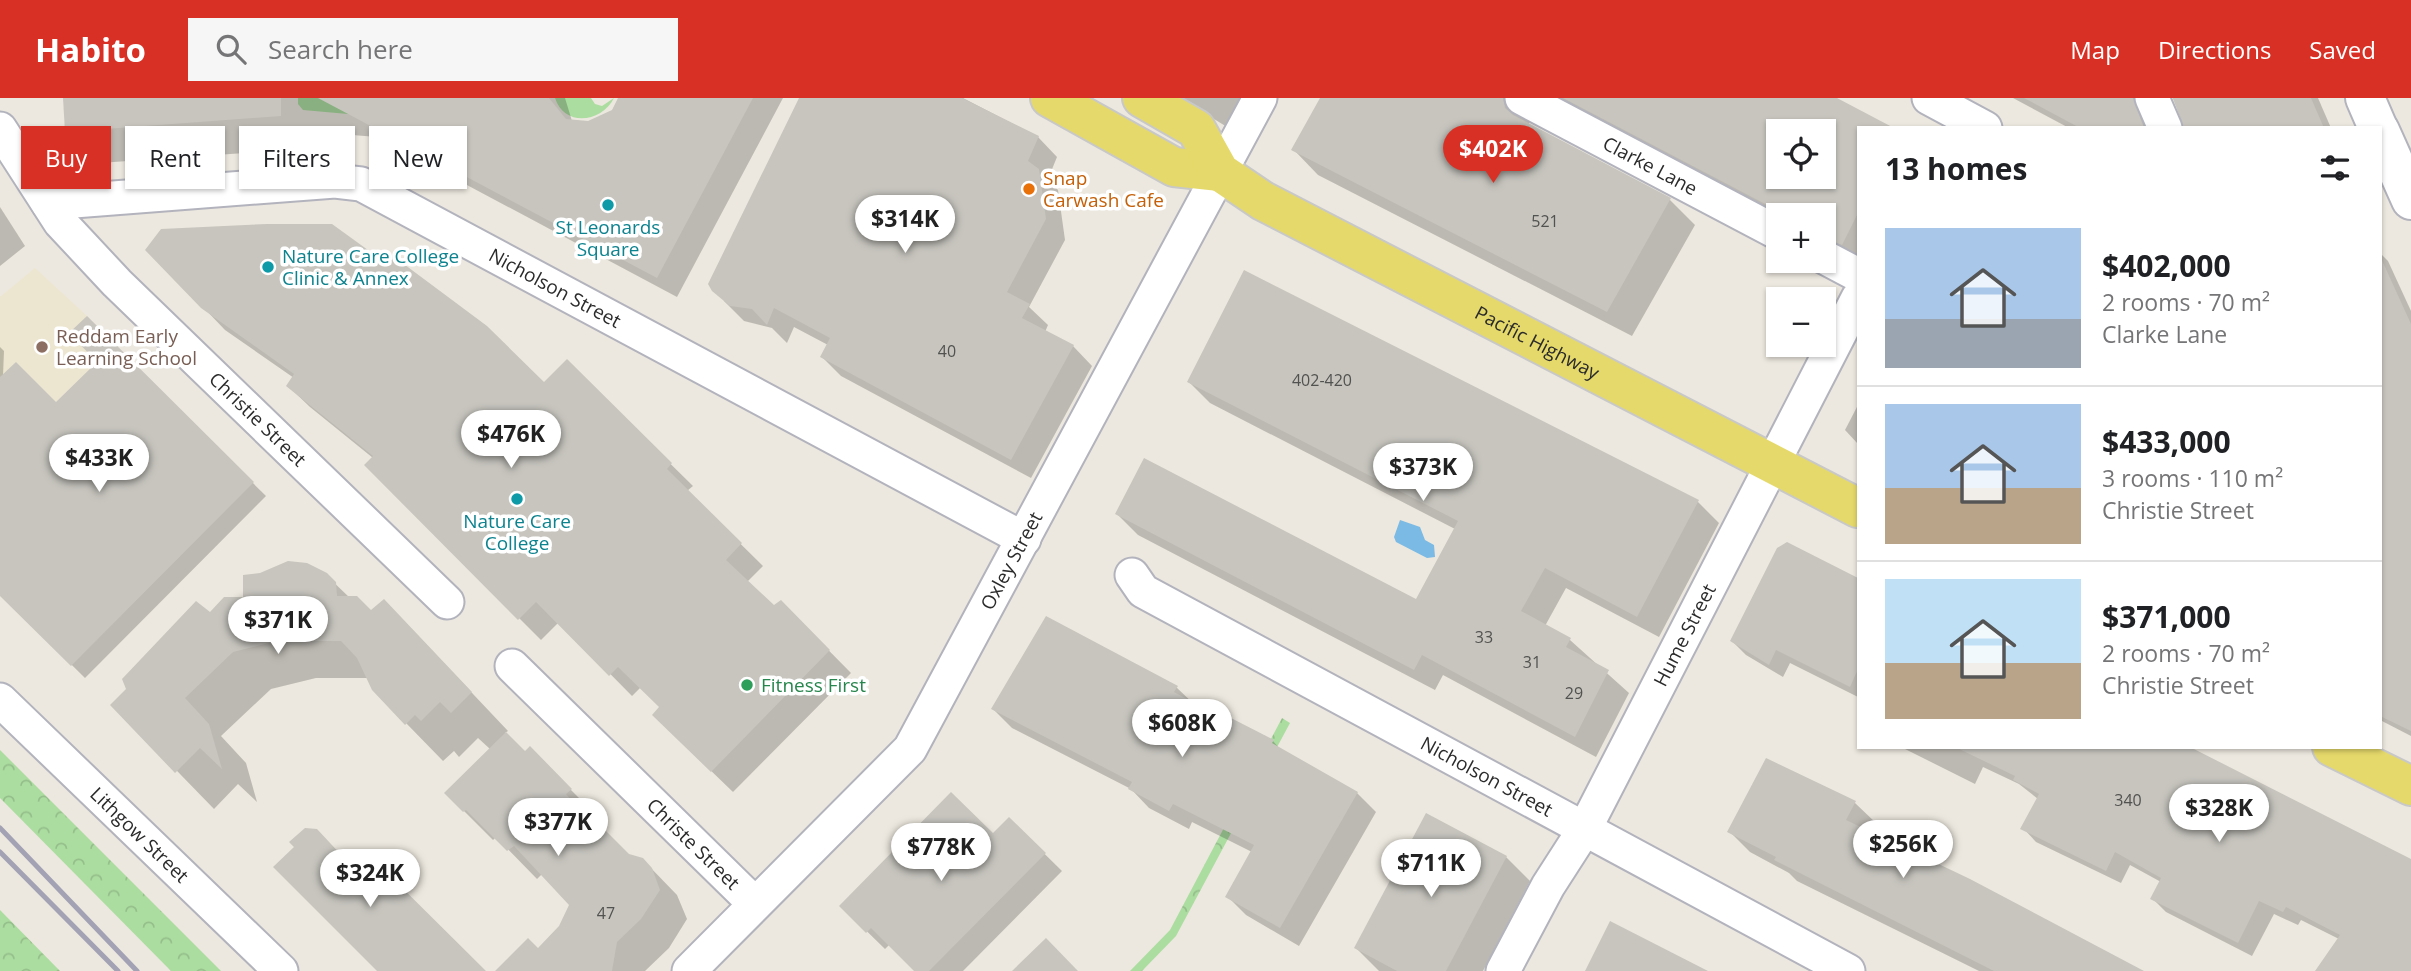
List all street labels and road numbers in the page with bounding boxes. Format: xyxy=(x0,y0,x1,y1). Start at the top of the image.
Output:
street label: Clarke Lane xyxy=(1598,130,1702,201)
street label: Nicholson Street xyxy=(484,242,626,334)
street label: Pacific Highway xyxy=(1471,300,1604,386)
street label: Christie Street xyxy=(204,366,312,472)
street label: Oxley Street xyxy=(974,507,1048,614)
street label: Hume Street xyxy=(1647,579,1722,691)
street label: Nicholson Street xyxy=(1416,730,1558,823)
street label: Lithgow Street xyxy=(85,781,195,889)
street label: Christe Street xyxy=(641,792,746,895)

